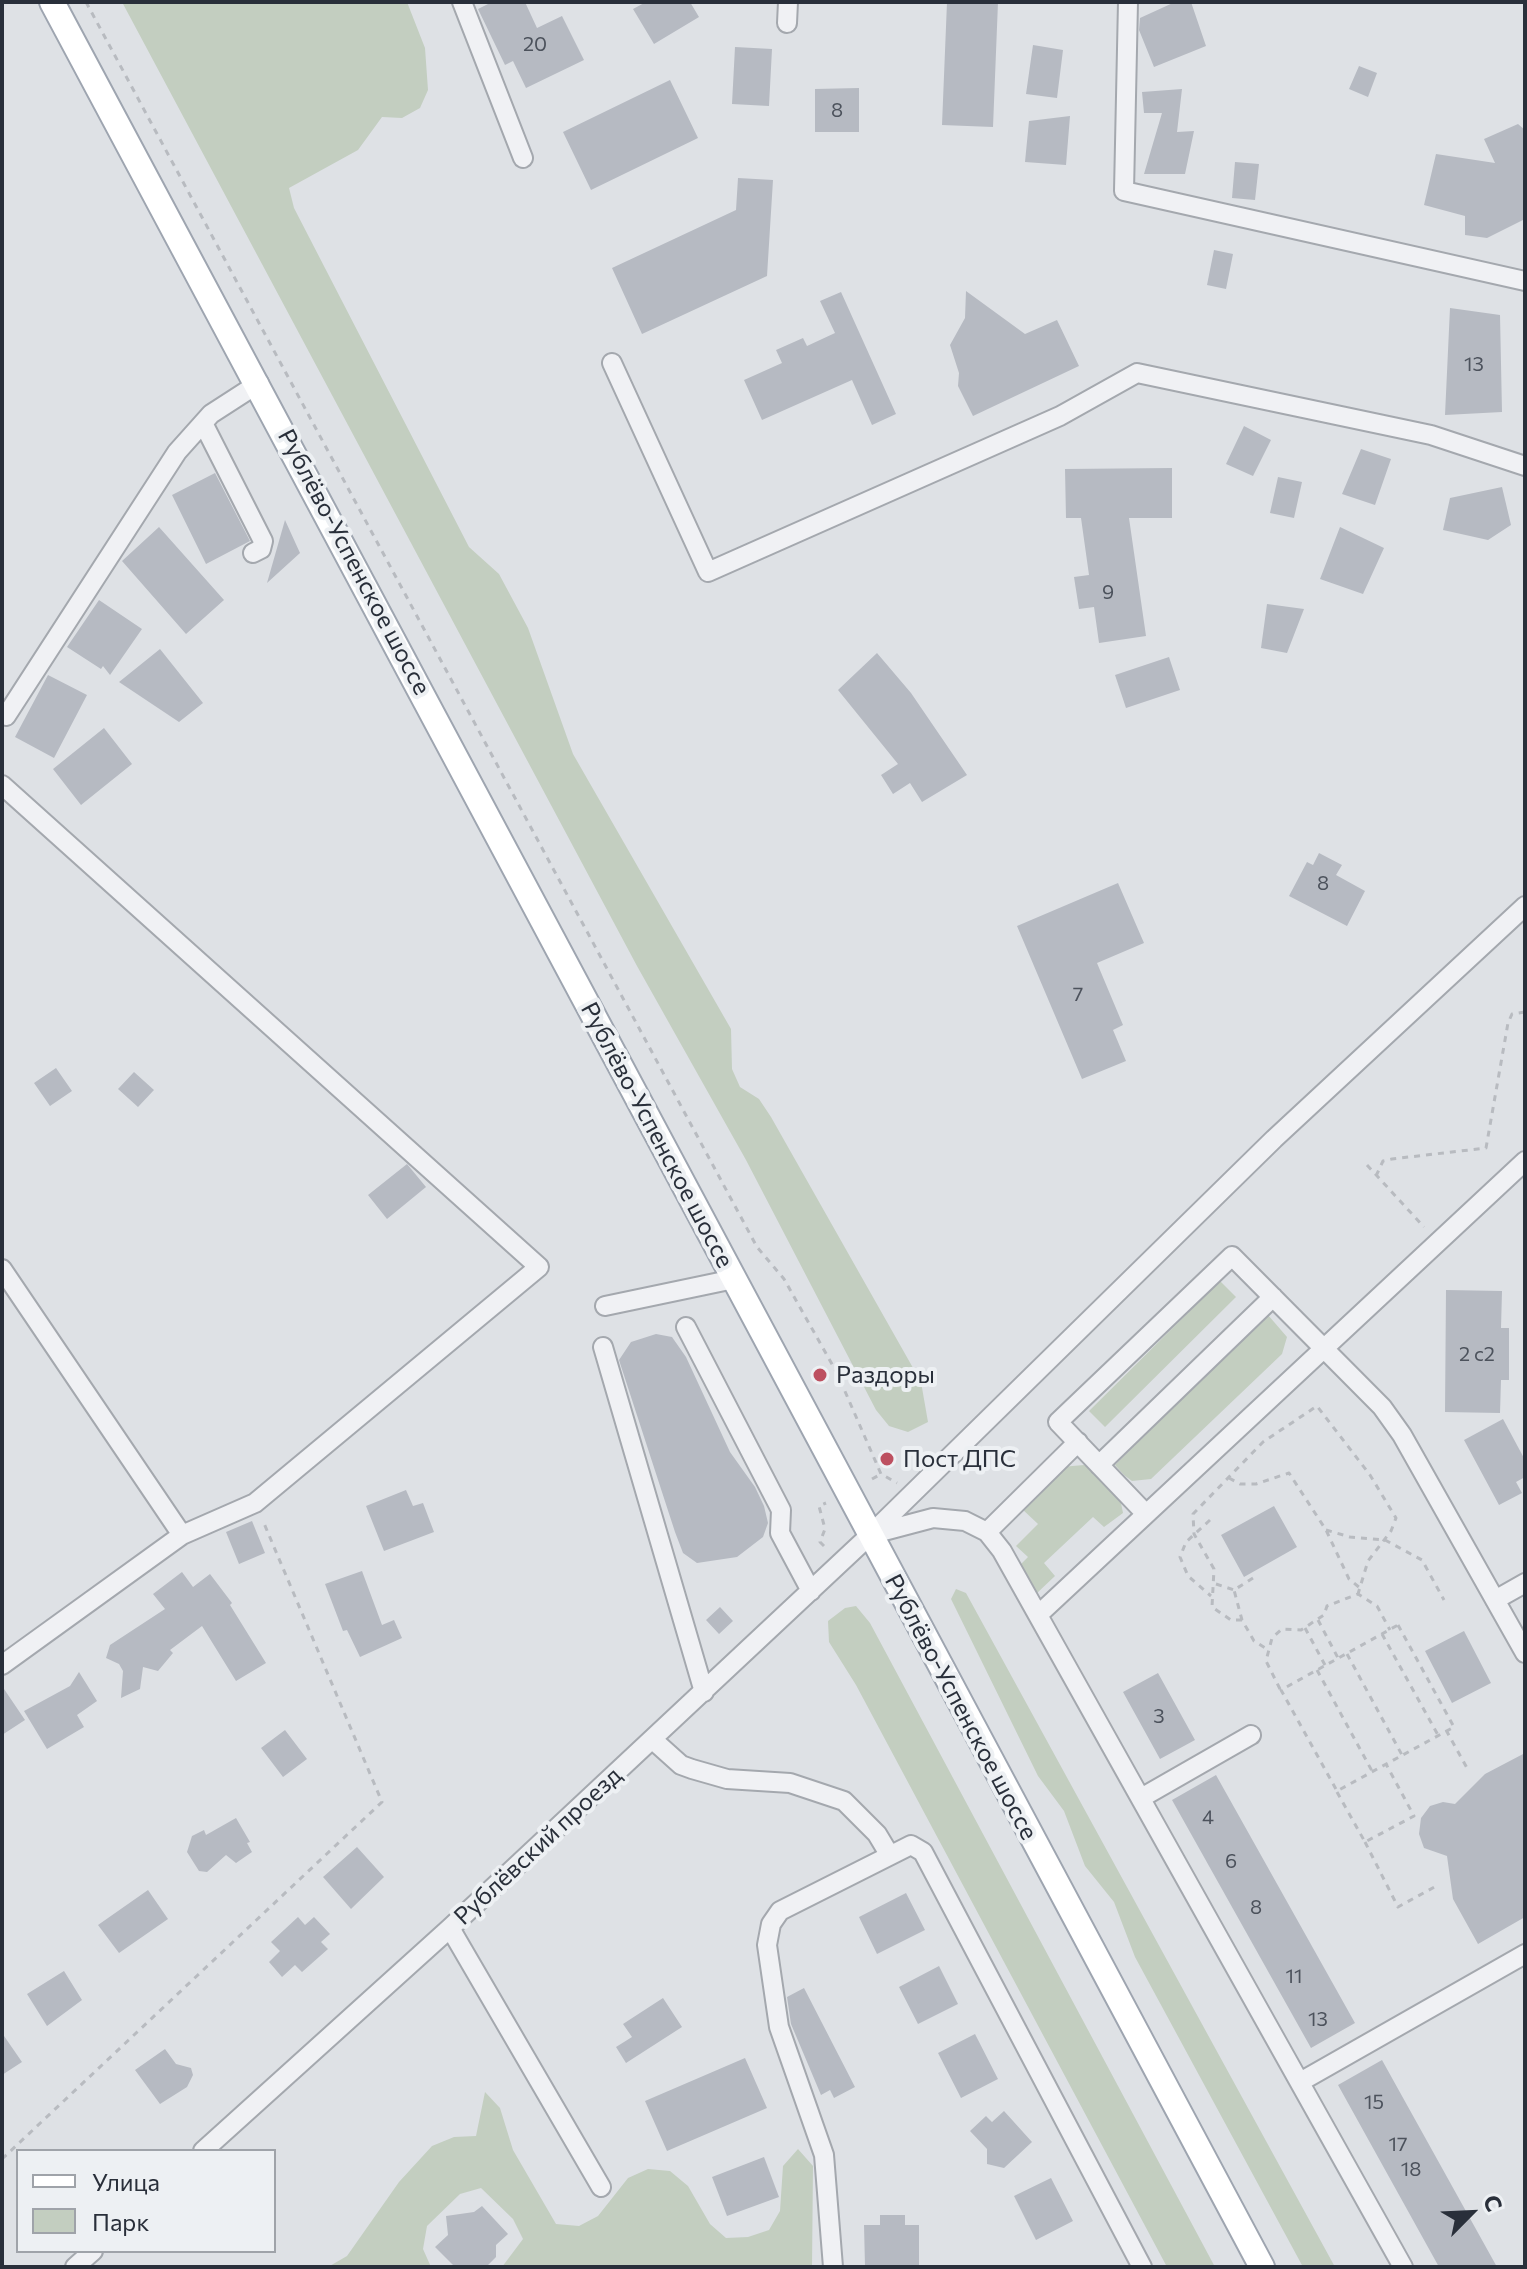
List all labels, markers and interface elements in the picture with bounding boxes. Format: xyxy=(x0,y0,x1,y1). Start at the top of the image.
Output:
house number: 20 xyxy=(523,32,547,56)
house number: 8 xyxy=(831,98,843,122)
house number: 13 xyxy=(1464,352,1484,376)
street label: Рублёво-Успенское шоссе xyxy=(272,424,436,700)
house number: 9 xyxy=(1102,580,1114,604)
house number: 8 xyxy=(1317,871,1329,895)
house number: 7 xyxy=(1073,982,1083,1006)
street label: Рублёво-Успенское шоссе xyxy=(575,997,739,1273)
house number: 2 с2 xyxy=(1459,1342,1495,1366)
place label: Раздоры xyxy=(836,1361,935,1389)
marker: Раздоры xyxy=(811,1366,829,1384)
place label: Пост ДПС xyxy=(903,1445,1016,1473)
marker: Пост ДПС xyxy=(878,1450,896,1468)
street label: Рублёво-Успенское шоссе xyxy=(879,1569,1043,1845)
house number: 3 xyxy=(1153,1704,1165,1728)
street label: Рублёвский проезд xyxy=(448,1761,628,1931)
house number: 4 xyxy=(1202,1805,1214,1829)
house number: 6 xyxy=(1225,1849,1237,1873)
house number: 8 xyxy=(1250,1895,1262,1919)
house number: 11 xyxy=(1285,1964,1303,1988)
house number: 13 xyxy=(1308,2007,1328,2031)
house number: 15 xyxy=(1364,2090,1384,2114)
house number: 17 xyxy=(1388,2132,1408,2156)
legend xyxy=(16,2149,276,2253)
house number: 18 xyxy=(1401,2157,1421,2181)
text: Улица xyxy=(92,2167,160,2196)
north arrow xyxy=(1431,2173,1511,2253)
text: С xyxy=(1478,2191,1509,2215)
text: Парк xyxy=(92,2207,149,2236)

